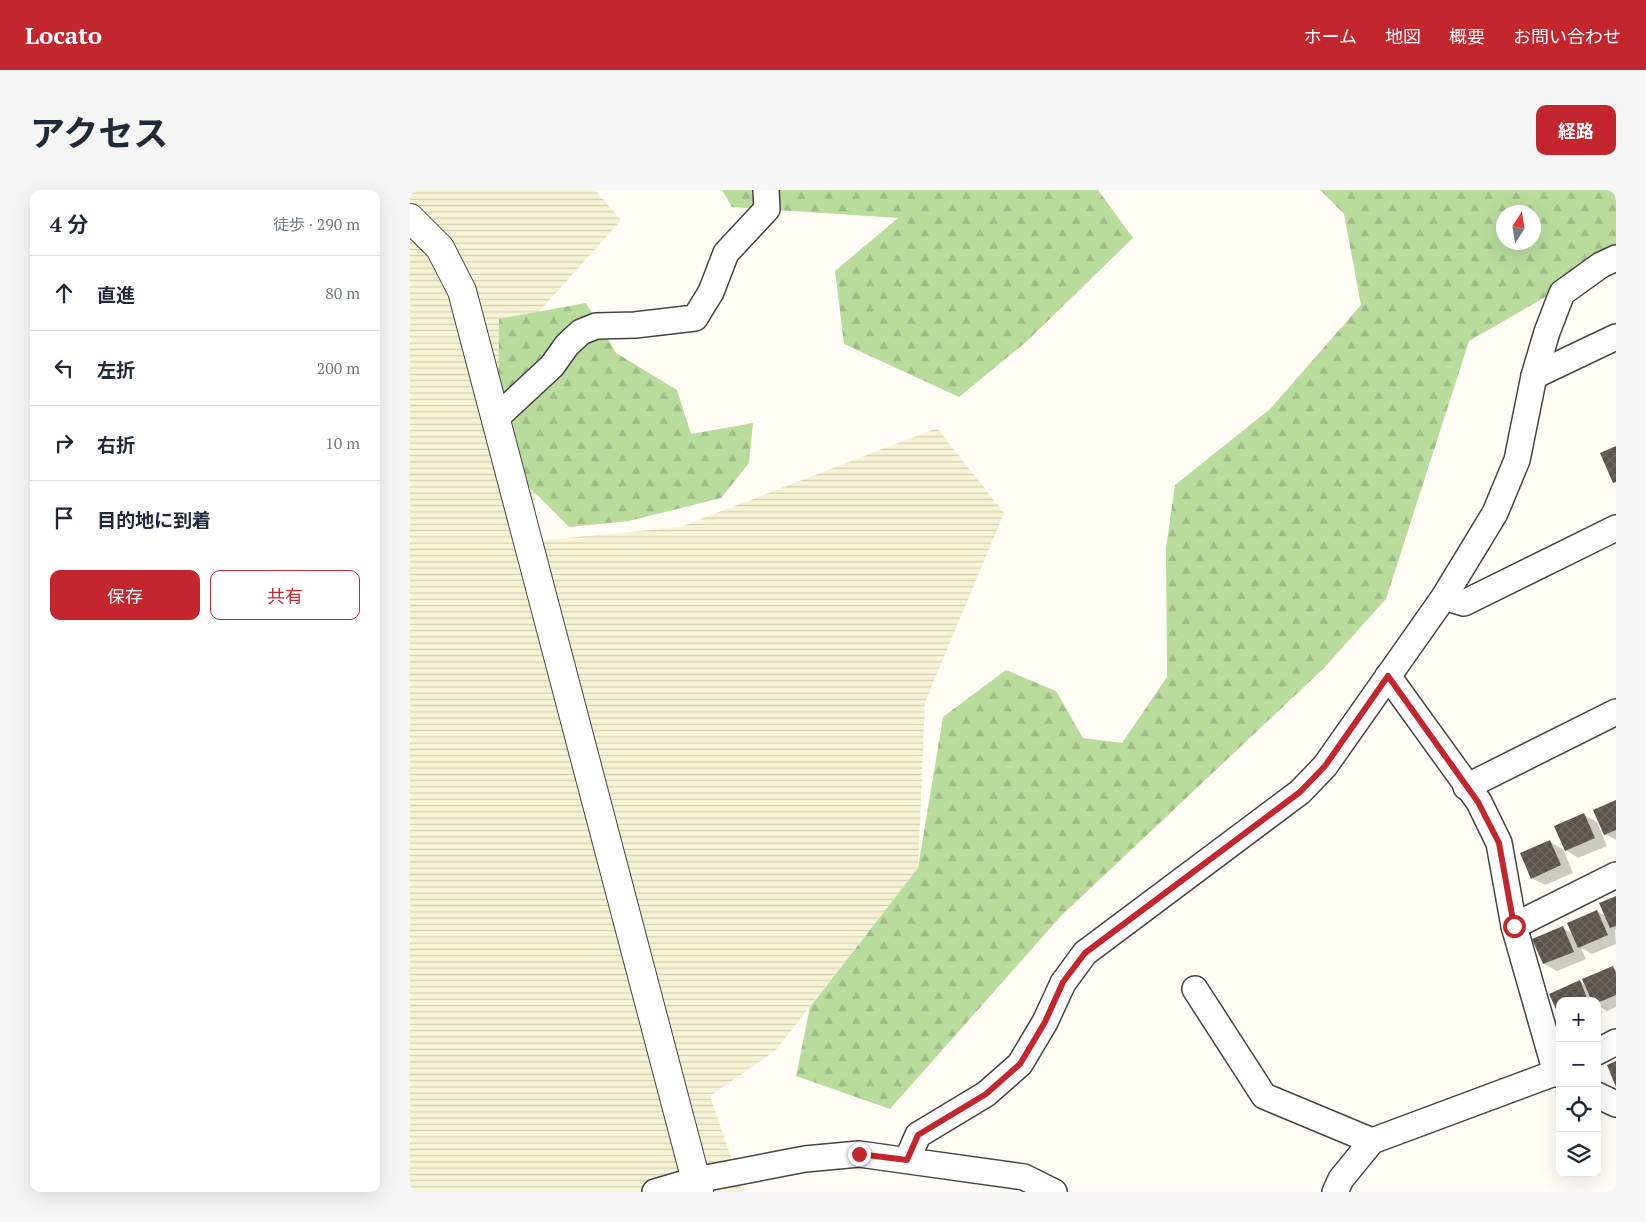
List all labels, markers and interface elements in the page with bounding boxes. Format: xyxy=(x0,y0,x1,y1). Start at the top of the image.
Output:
text: Locato xyxy=(25,19,102,51)
text: ホーム xyxy=(1304,24,1357,48)
text: 地図 xyxy=(1385,24,1421,48)
text: 概要 xyxy=(1449,24,1485,48)
text: お問い合わせ xyxy=(1513,24,1621,48)
button: 経路 xyxy=(1536,105,1616,155)
text: アクセス xyxy=(30,110,168,156)
north arrow xyxy=(1496,205,1541,250)
text: 4 分 xyxy=(50,210,89,238)
text: 徒歩 · 290 m xyxy=(273,213,360,235)
icon: ahead xyxy=(50,279,78,307)
text: 直進 xyxy=(97,282,135,307)
text: 80 m xyxy=(325,282,360,304)
icon: left xyxy=(50,354,78,382)
text: 左折 xyxy=(97,357,135,382)
text: 200 m xyxy=(317,357,360,379)
icon: right xyxy=(50,429,78,457)
text: 右折 xyxy=(97,432,135,457)
text: 10 m xyxy=(325,432,360,454)
icon: arrive xyxy=(50,504,78,532)
text: 目的地に到着 xyxy=(97,507,211,532)
button: 保存 xyxy=(50,570,200,620)
button: 共有 xyxy=(210,570,360,620)
route start xyxy=(1503,915,1526,938)
map controls xyxy=(1556,997,1601,1177)
button: + xyxy=(1556,997,1601,1042)
button: − xyxy=(1556,1042,1601,1087)
button: locate xyxy=(1556,1087,1601,1132)
button: layers xyxy=(1556,1132,1601,1177)
route end xyxy=(848,1143,871,1166)

